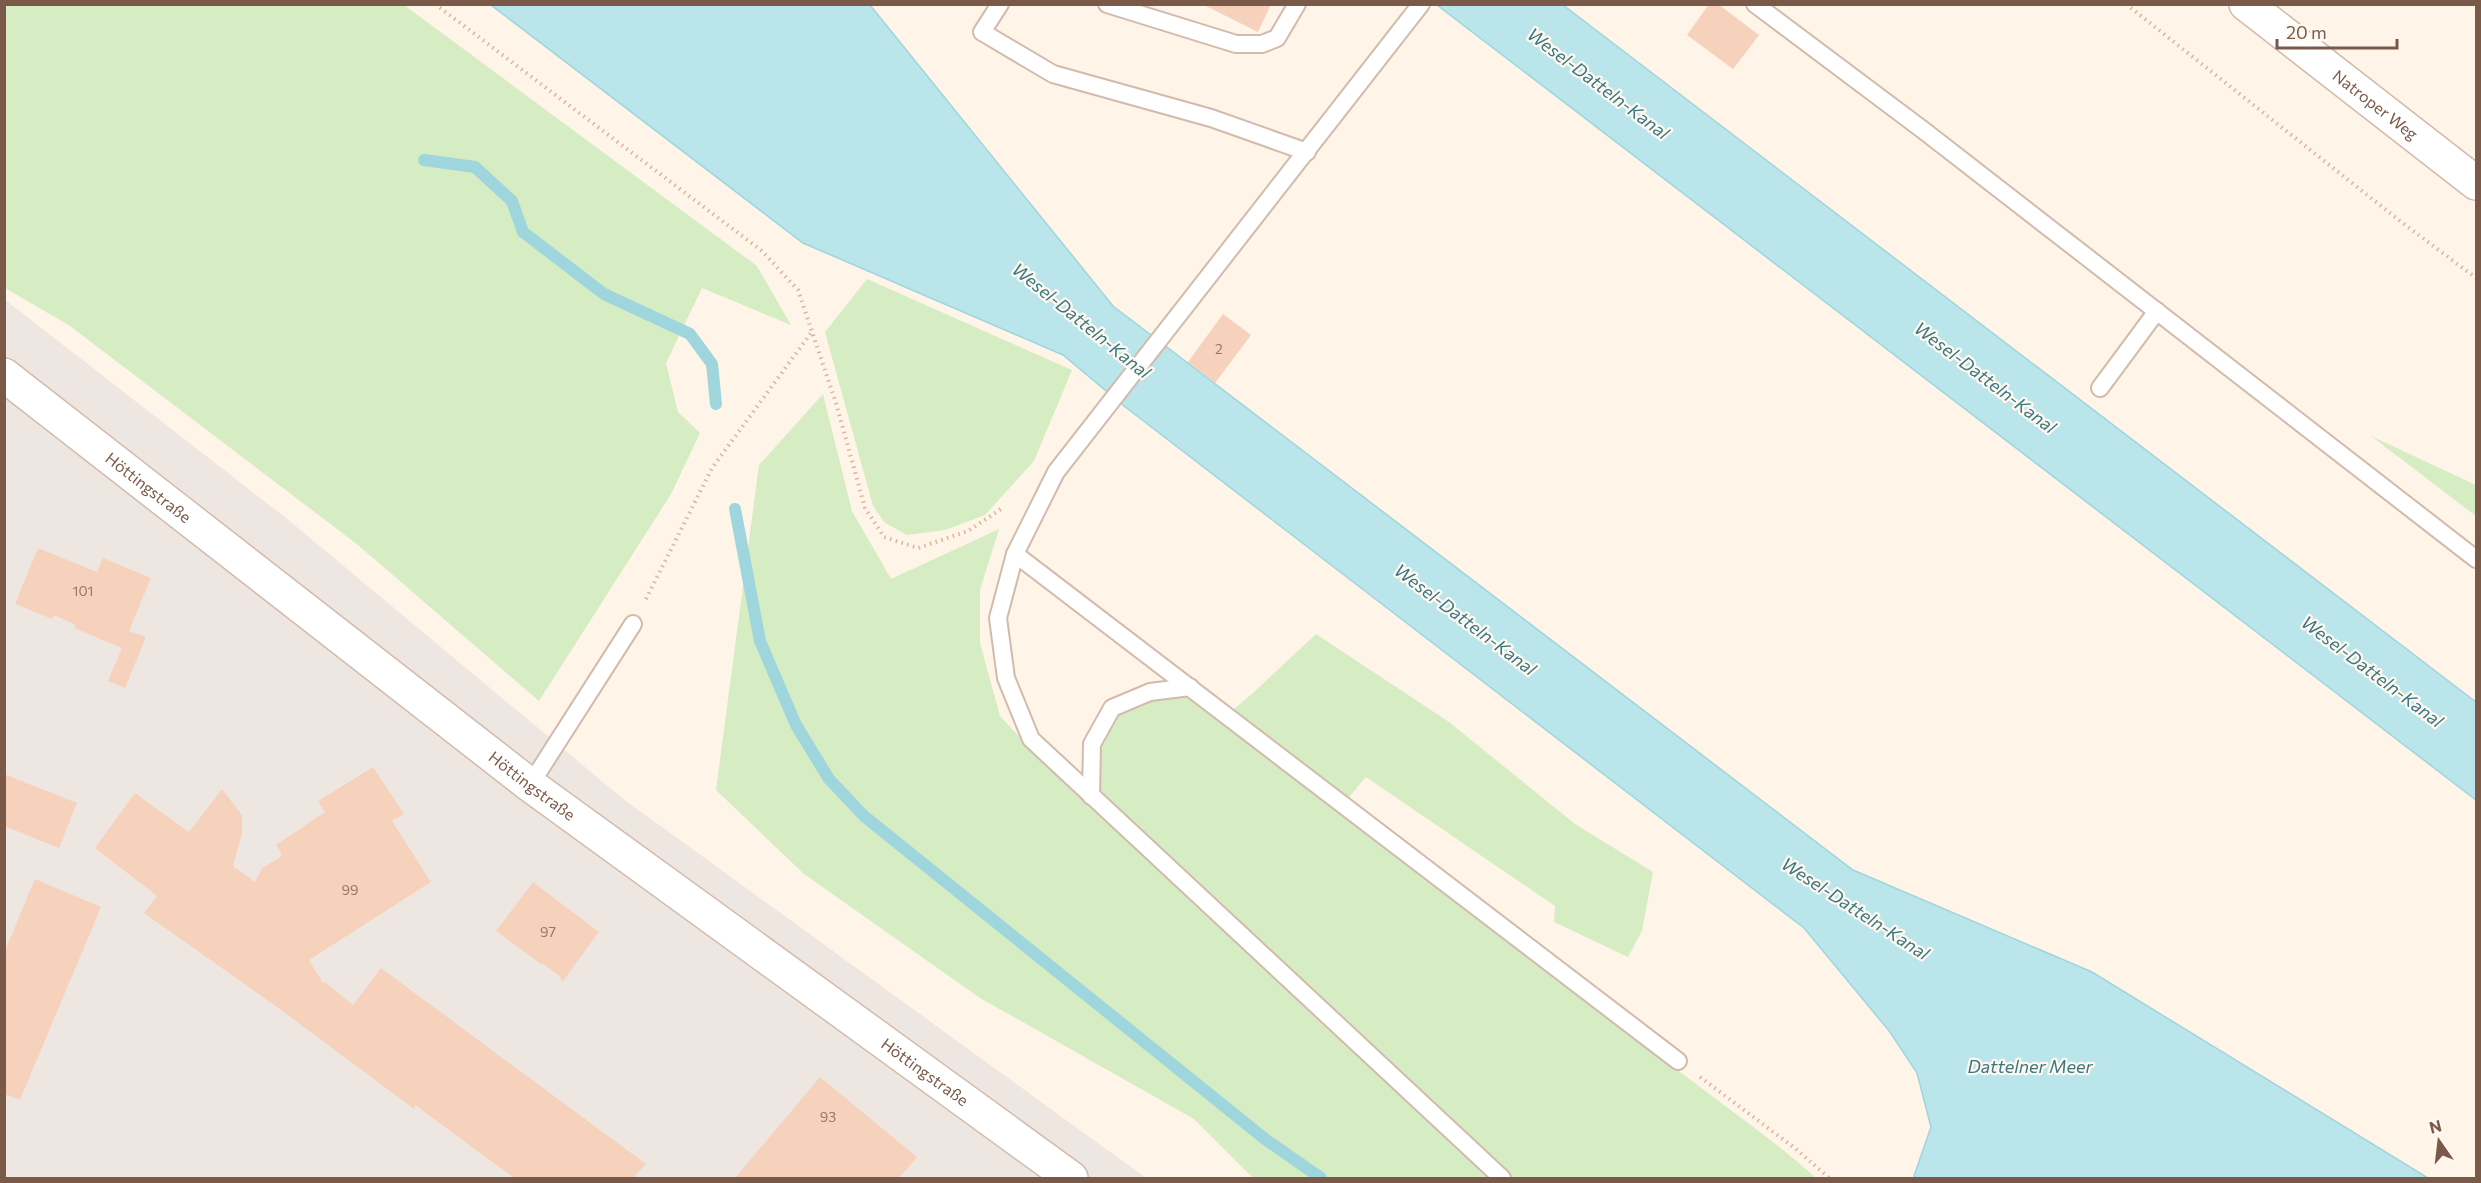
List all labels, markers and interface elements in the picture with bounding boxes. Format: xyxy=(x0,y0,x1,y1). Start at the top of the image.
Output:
scale bar xyxy=(2277,12,2397,50)
text: 20 m xyxy=(2286,21,2327,43)
water label: Wesel-Datteln-Kanal xyxy=(1523,23,1674,144)
street label: Natroper Weg xyxy=(2329,65,2422,143)
water label: Wesel-Datteln-Kanal xyxy=(1008,258,1156,383)
water label: Wesel-Datteln-Kanal xyxy=(1910,317,2061,438)
house number: 2 xyxy=(1215,340,1223,357)
street label: Höttingstraße xyxy=(102,448,195,526)
water label: Wesel-Datteln-Kanal xyxy=(1390,559,1541,680)
house number: 101 xyxy=(72,582,94,599)
water label: Wesel-Datteln-Kanal xyxy=(2297,611,2448,732)
street label: Höttingstraße xyxy=(485,747,579,824)
water label: Wesel-Datteln-Kanal xyxy=(1778,852,1934,964)
house number: 99 xyxy=(342,881,359,898)
house number: 97 xyxy=(540,923,556,940)
street label: Höttingstraße xyxy=(878,1033,972,1109)
water label: Dattelner Meer xyxy=(1967,1055,2093,1077)
house number: 93 xyxy=(820,1108,836,1125)
north arrow xyxy=(2409,1111,2469,1171)
text: N xyxy=(2427,1115,2443,1137)

